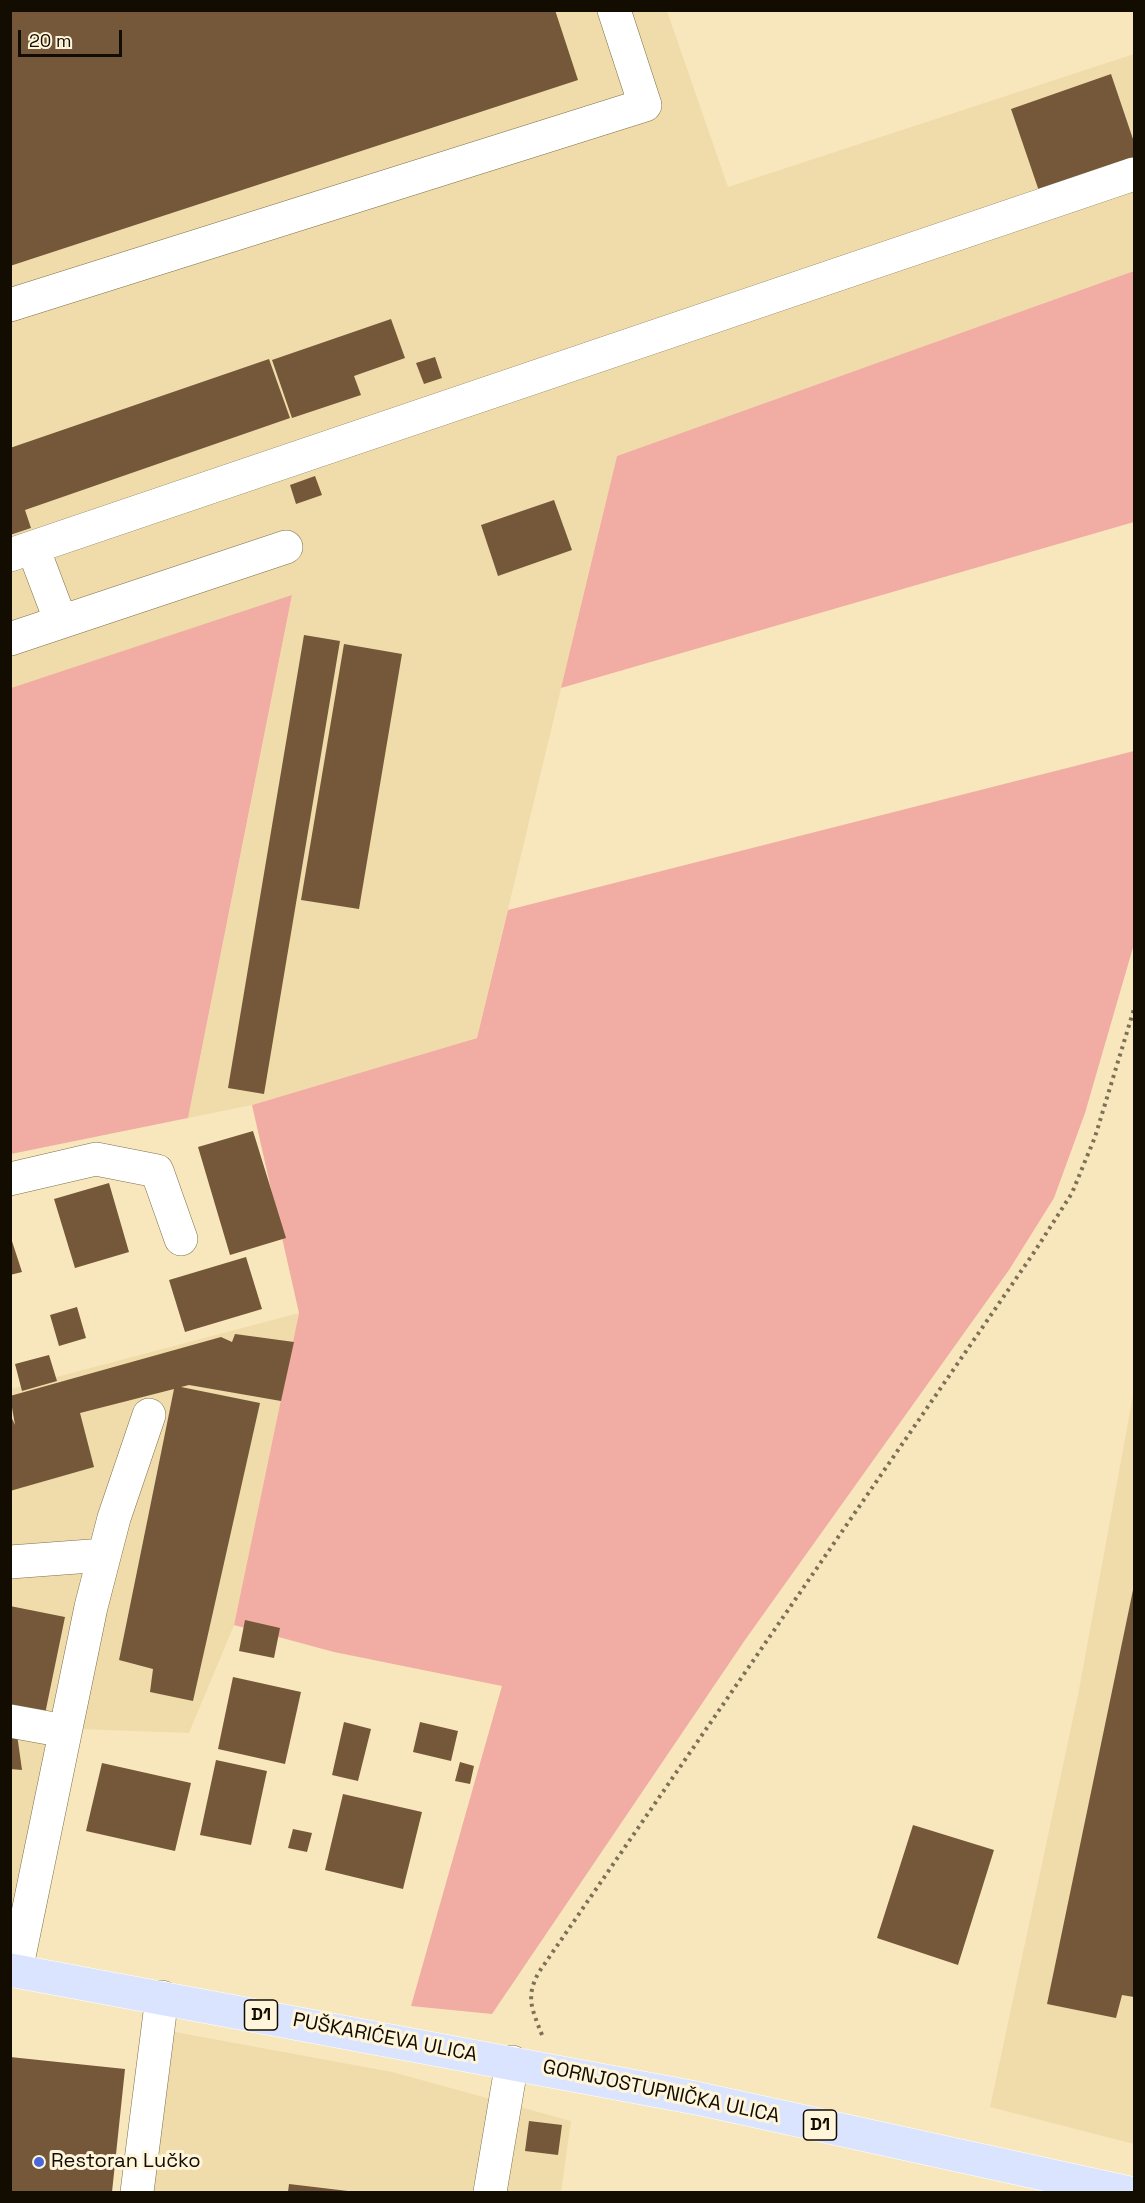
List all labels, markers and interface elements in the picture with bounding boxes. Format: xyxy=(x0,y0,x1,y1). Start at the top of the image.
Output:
scale bar xyxy=(21,18,124,56)
text: 20 m xyxy=(29,29,72,52)
road number: D1 xyxy=(244,2000,278,2030)
street label: PUŠKARIĆEVA ULICA xyxy=(291,2008,479,2068)
street label: GORNJOSTUPNIČKA ULICA xyxy=(540,2055,782,2129)
road number: D1 xyxy=(804,2110,836,2140)
place label: Restoran Lučko xyxy=(51,2150,201,2174)
marker: Restoran Lučko xyxy=(32,2155,46,2169)

